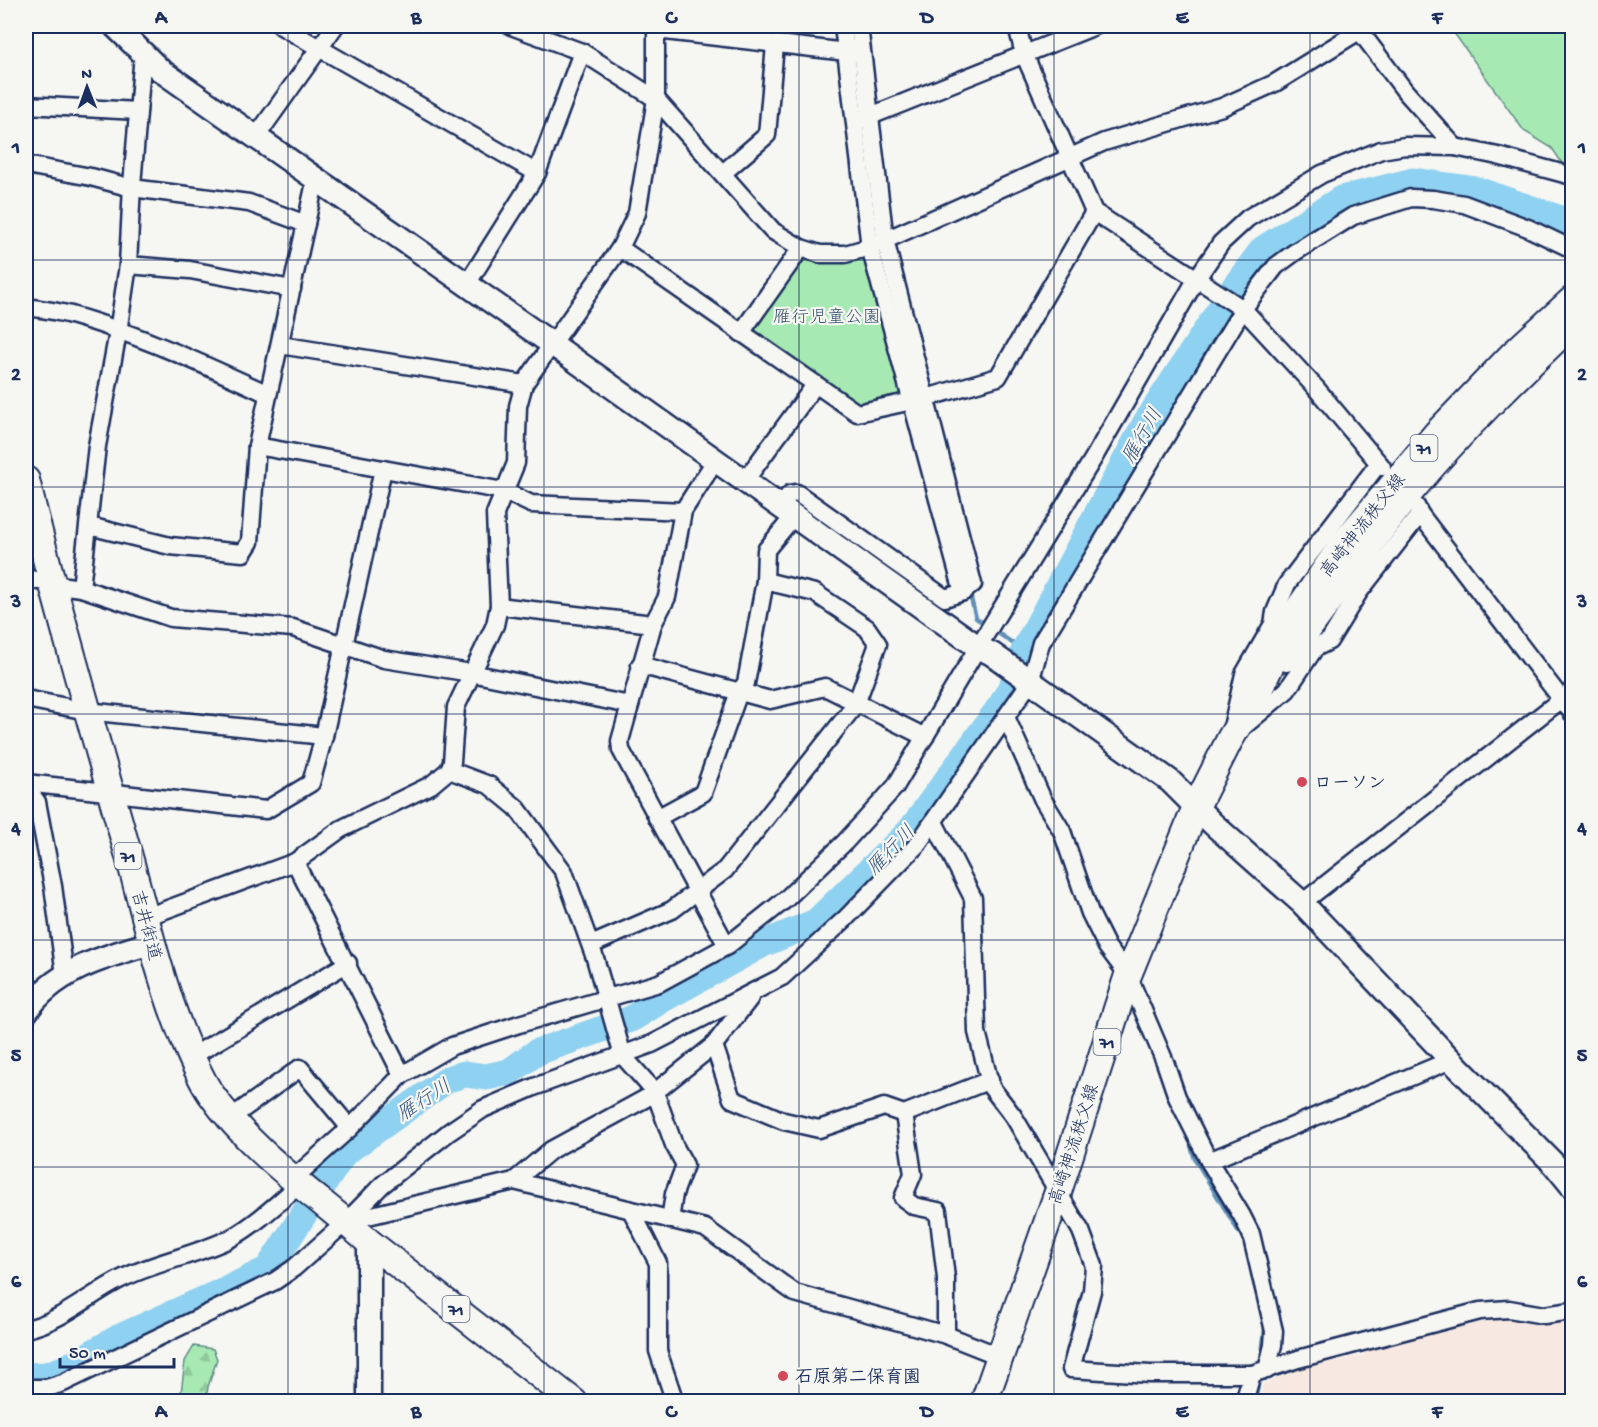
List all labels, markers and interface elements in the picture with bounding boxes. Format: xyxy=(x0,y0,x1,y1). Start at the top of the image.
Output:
text: A xyxy=(154,8,169,31)
text: B xyxy=(410,8,422,31)
text: C xyxy=(665,8,679,31)
text: D xyxy=(918,8,934,31)
text: E xyxy=(1176,8,1190,31)
text: F xyxy=(1431,8,1444,31)
north arrow xyxy=(57,57,117,117)
text: N xyxy=(81,66,93,85)
text: 1 xyxy=(11,138,20,161)
text: 1 xyxy=(1577,138,1586,161)
park label: 雁行児童公園 xyxy=(773,307,881,329)
text: 2 xyxy=(11,365,21,388)
text: 2 xyxy=(1577,365,1587,388)
water label: 雁行川 xyxy=(1118,405,1169,468)
road number: 71 xyxy=(1410,435,1438,461)
street label: 高崎神流秩父線 xyxy=(1316,470,1411,583)
text: 3 xyxy=(10,592,21,615)
text: 3 xyxy=(1576,592,1587,615)
place label: ローソン xyxy=(1314,774,1386,795)
marker: ローソン xyxy=(1295,775,1309,789)
text: 4 xyxy=(10,819,21,842)
text: 4 xyxy=(1576,819,1587,842)
water label: 雁行川 xyxy=(863,821,922,881)
road number: 71 xyxy=(114,843,142,869)
street label: 吉井街道 xyxy=(125,888,165,963)
road number: 71 xyxy=(1094,1029,1120,1055)
text: 5 xyxy=(11,1046,22,1069)
text: 5 xyxy=(1577,1046,1588,1069)
water label: 雁行川 xyxy=(393,1075,456,1128)
street label: 高崎神流秩父線 xyxy=(1045,1081,1105,1208)
text: 6 xyxy=(11,1272,22,1295)
text: 6 xyxy=(1577,1272,1588,1295)
road number: 71 xyxy=(442,1296,470,1322)
scale bar xyxy=(60,1331,174,1369)
text: 50 m xyxy=(69,1344,106,1365)
place label: 石原第二保育園 xyxy=(795,1367,921,1389)
marker: 石原第二保育園 xyxy=(776,1369,790,1383)
text: A xyxy=(154,1402,169,1425)
text: B xyxy=(410,1402,422,1425)
text: C xyxy=(665,1402,679,1425)
text: D xyxy=(918,1402,934,1425)
text: E xyxy=(1176,1402,1190,1425)
text: F xyxy=(1431,1402,1444,1425)

